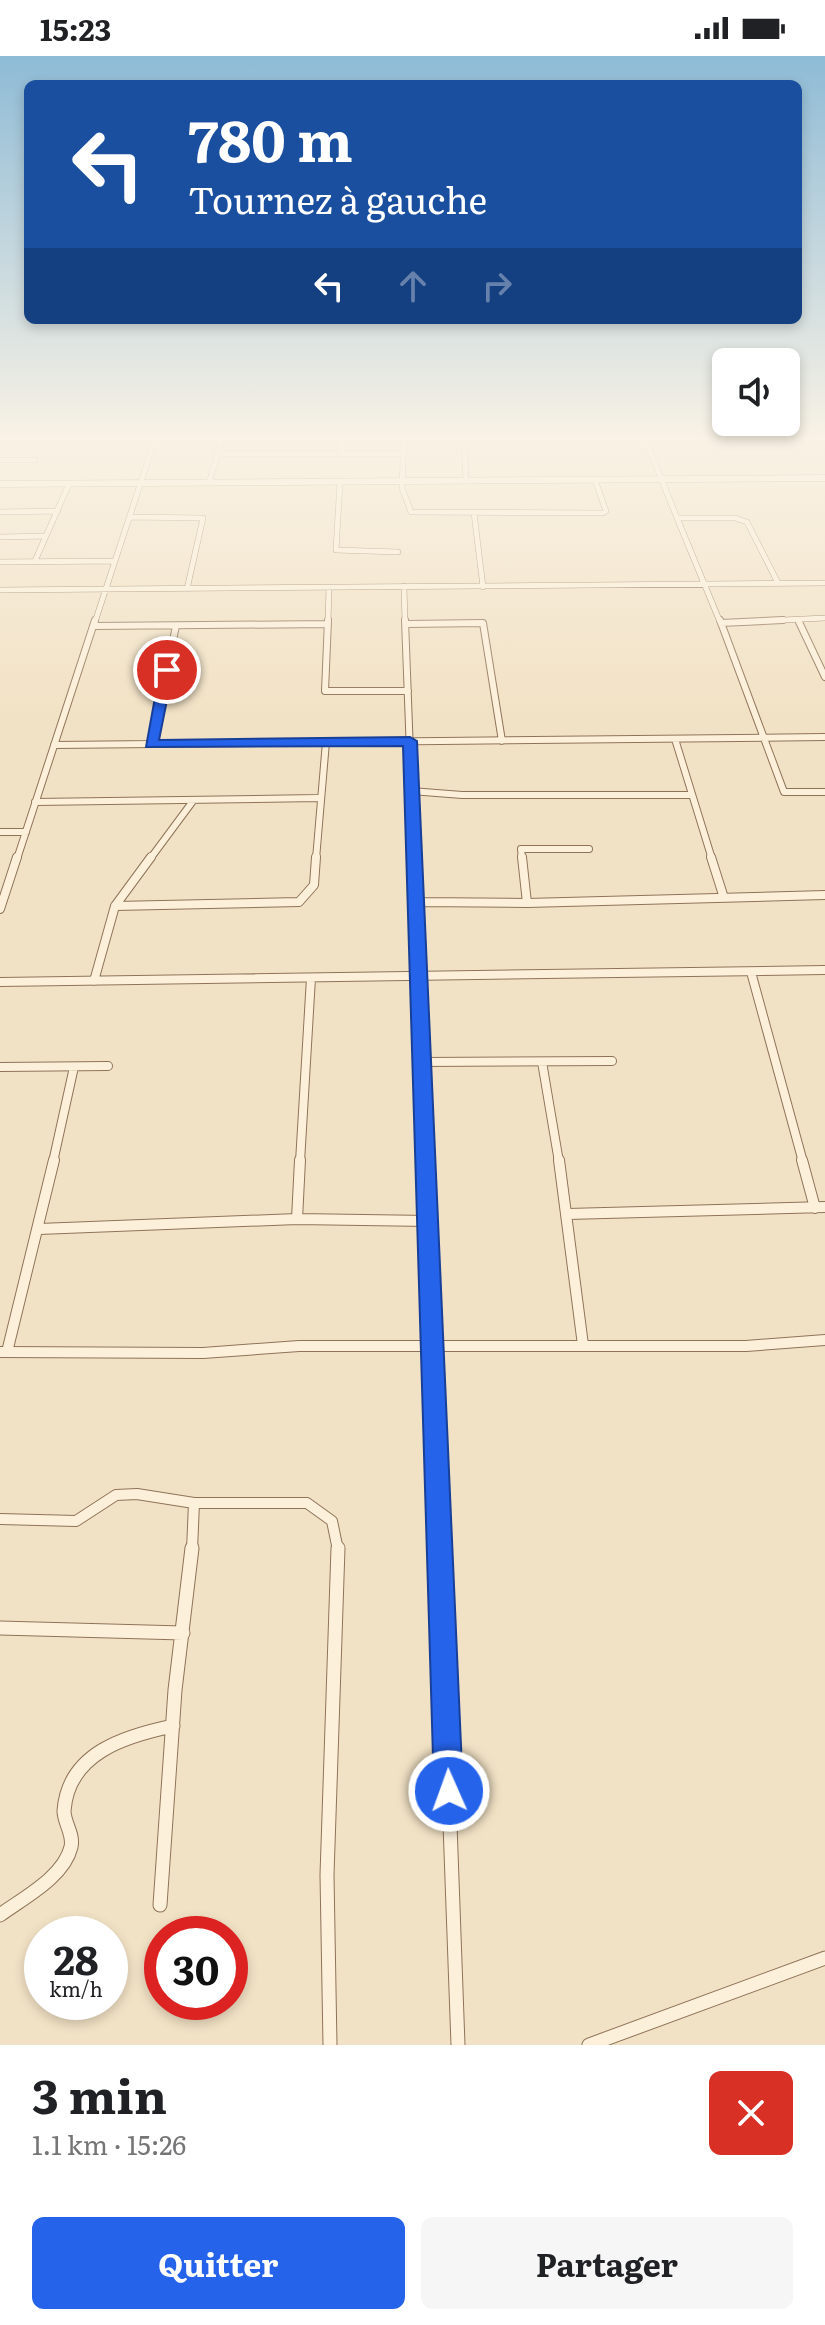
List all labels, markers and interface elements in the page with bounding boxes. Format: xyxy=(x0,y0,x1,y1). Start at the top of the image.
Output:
text: 15:23 xyxy=(40,6,111,50)
text: 780 m xyxy=(188,96,353,179)
icon: left xyxy=(56,112,160,216)
text: Tournez à gauche xyxy=(188,172,487,225)
icon: left xyxy=(307,264,351,308)
icon: ahead xyxy=(391,264,435,308)
icon: right xyxy=(475,264,519,308)
map controls xyxy=(712,348,800,436)
button: sound xyxy=(712,348,800,436)
pin xyxy=(133,636,201,704)
icon: arrive xyxy=(145,648,189,692)
position arrow xyxy=(407,1749,491,1833)
speed limit sign: 30 xyxy=(144,1916,248,2020)
text: 28 xyxy=(53,1928,99,1987)
text: km/h xyxy=(49,1973,103,2003)
text: 3 min xyxy=(32,2058,167,2129)
button: close xyxy=(709,2071,793,2155)
text: 1.1 km · 15:26 xyxy=(32,2124,186,2163)
button: Quitter xyxy=(32,2217,405,2309)
button: Partager xyxy=(421,2217,793,2309)

